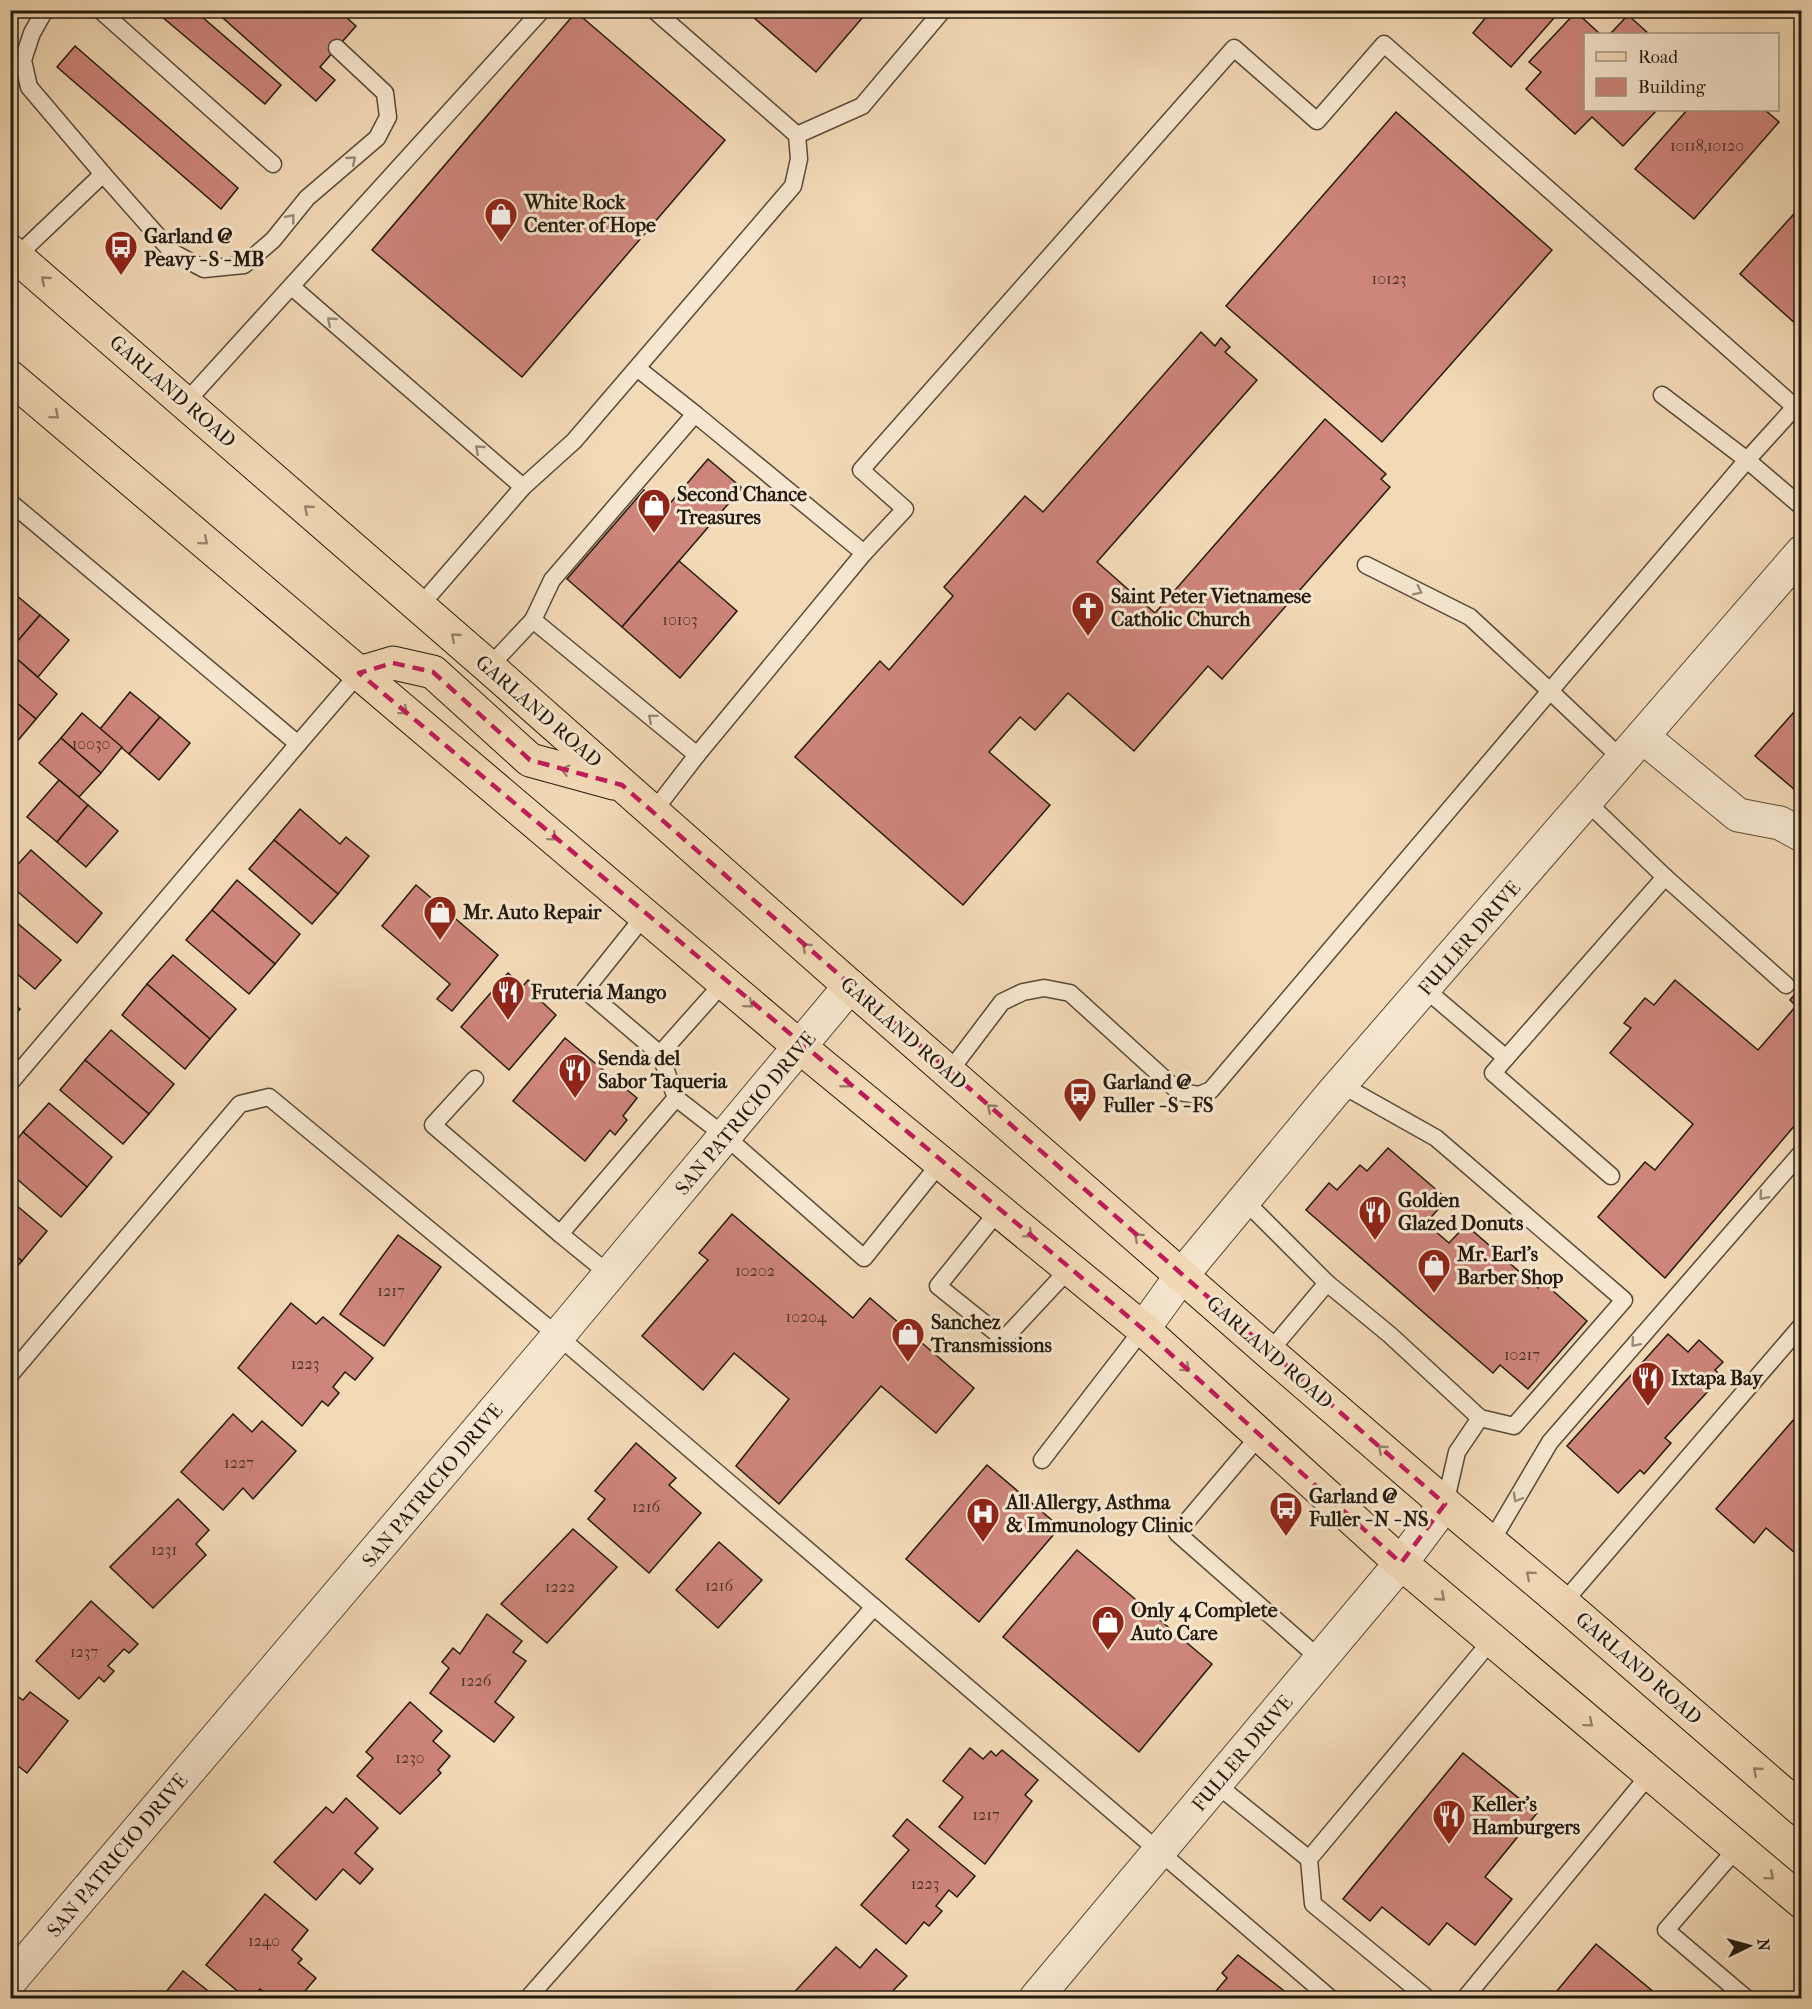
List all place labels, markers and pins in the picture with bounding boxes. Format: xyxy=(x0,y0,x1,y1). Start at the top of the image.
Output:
place label: White Rock Center of Hope xyxy=(523,191,656,237)
shop icon: White Rock Center of Hope xyxy=(483,196,519,243)
place label: Garland @ Peavy - S - MB xyxy=(144,225,264,271)
bus stop icon: Garland @ Peavy - S - MB xyxy=(103,229,139,276)
place label: Second Chance Treasures xyxy=(676,483,807,529)
shop icon: Second Chance Treasures xyxy=(636,487,672,534)
place label: Saint Peter Vietnamese Catholic Church xyxy=(1111,585,1311,631)
church icon: Saint Peter Vietnamese Catholic Church xyxy=(1070,590,1106,637)
shop icon: Mr. Auto Repair xyxy=(422,894,458,941)
place label: Mr. Auto Repair xyxy=(462,901,602,924)
restaurant icon: Fruteria Mango xyxy=(490,974,526,1021)
place label: Fruteria Mango xyxy=(530,981,666,1004)
place label: Senda del Sabor Taqueria xyxy=(598,1047,728,1093)
restaurant icon: Senda del Sabor Taqueria xyxy=(557,1052,593,1099)
place label: Garland @ Fuller - S - FS xyxy=(1102,1071,1213,1117)
bus stop icon: Garland @ Fuller - S - FS xyxy=(1062,1076,1098,1123)
place label: Golden Glazed Donuts xyxy=(1398,1189,1524,1235)
restaurant icon: Golden Glazed Donuts xyxy=(1357,1194,1393,1241)
place label: Mr. Earl's Barber Shop xyxy=(1456,1243,1564,1289)
shop icon: Mr. Earl's Barber Shop xyxy=(1416,1247,1452,1294)
place label: Sanchez Transmissions xyxy=(930,1311,1053,1357)
shop icon: Sanchez Transmissions xyxy=(890,1316,926,1363)
restaurant icon: Ixtapa Bay xyxy=(1630,1360,1666,1407)
place label: Ixtapa Bay xyxy=(1671,1367,1764,1390)
place label: Garland @ Fuller - N - NS xyxy=(1308,1485,1428,1531)
bus stop icon: Garland @ Fuller - N - NS xyxy=(1268,1490,1304,1537)
place label: All Allergy, Asthma & Immunology Clinic xyxy=(1004,1491,1193,1537)
hospital icon: All Allergy, Asthma & Immunology Clinic xyxy=(965,1496,1001,1543)
place label: Only 4 Complete Auto Care xyxy=(1129,1599,1278,1645)
shop icon: Only 4 Complete Auto Care xyxy=(1090,1604,1126,1651)
place label: Keller's Hamburgers xyxy=(1472,1793,1581,1839)
restaurant icon: Keller's Hamburgers xyxy=(1431,1798,1467,1845)

